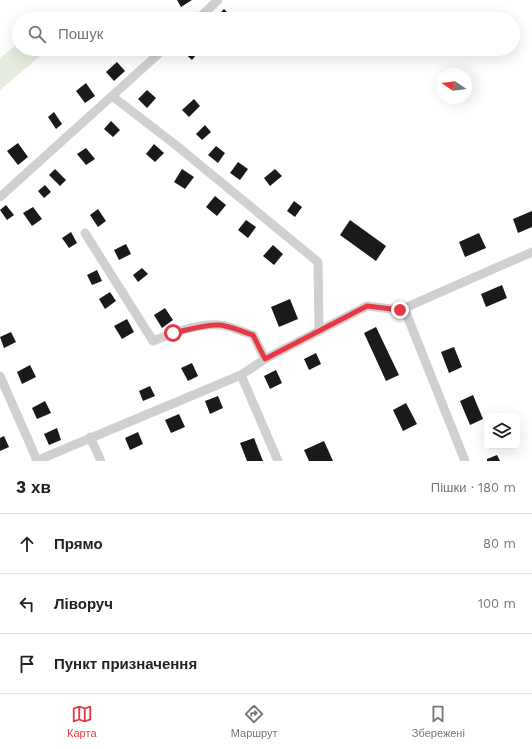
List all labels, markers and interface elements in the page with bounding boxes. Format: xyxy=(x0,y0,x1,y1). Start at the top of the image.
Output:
search box xyxy=(12,12,520,56)
icon: search xyxy=(26,23,48,45)
text: Пошук xyxy=(58,25,103,43)
north arrow xyxy=(436,68,472,104)
route end xyxy=(391,301,409,319)
route start xyxy=(164,324,182,342)
map controls xyxy=(484,413,520,449)
button: layers xyxy=(484,413,520,449)
text: 3 хв xyxy=(16,477,51,497)
text: Пішки · 180 m xyxy=(431,480,516,495)
icon: ahead xyxy=(16,533,38,555)
text: Прямо xyxy=(54,535,103,553)
text: 80 m xyxy=(483,536,516,551)
icon: left xyxy=(16,593,38,615)
text: Ліворуч xyxy=(54,595,113,613)
text: 100 m xyxy=(478,596,516,611)
icon: arrive xyxy=(16,653,38,675)
text: Пункт призначення xyxy=(54,655,197,673)
tab: Карта xyxy=(67,703,97,740)
tab: Маршрут xyxy=(231,703,278,740)
tab: Збережені xyxy=(412,703,465,740)

